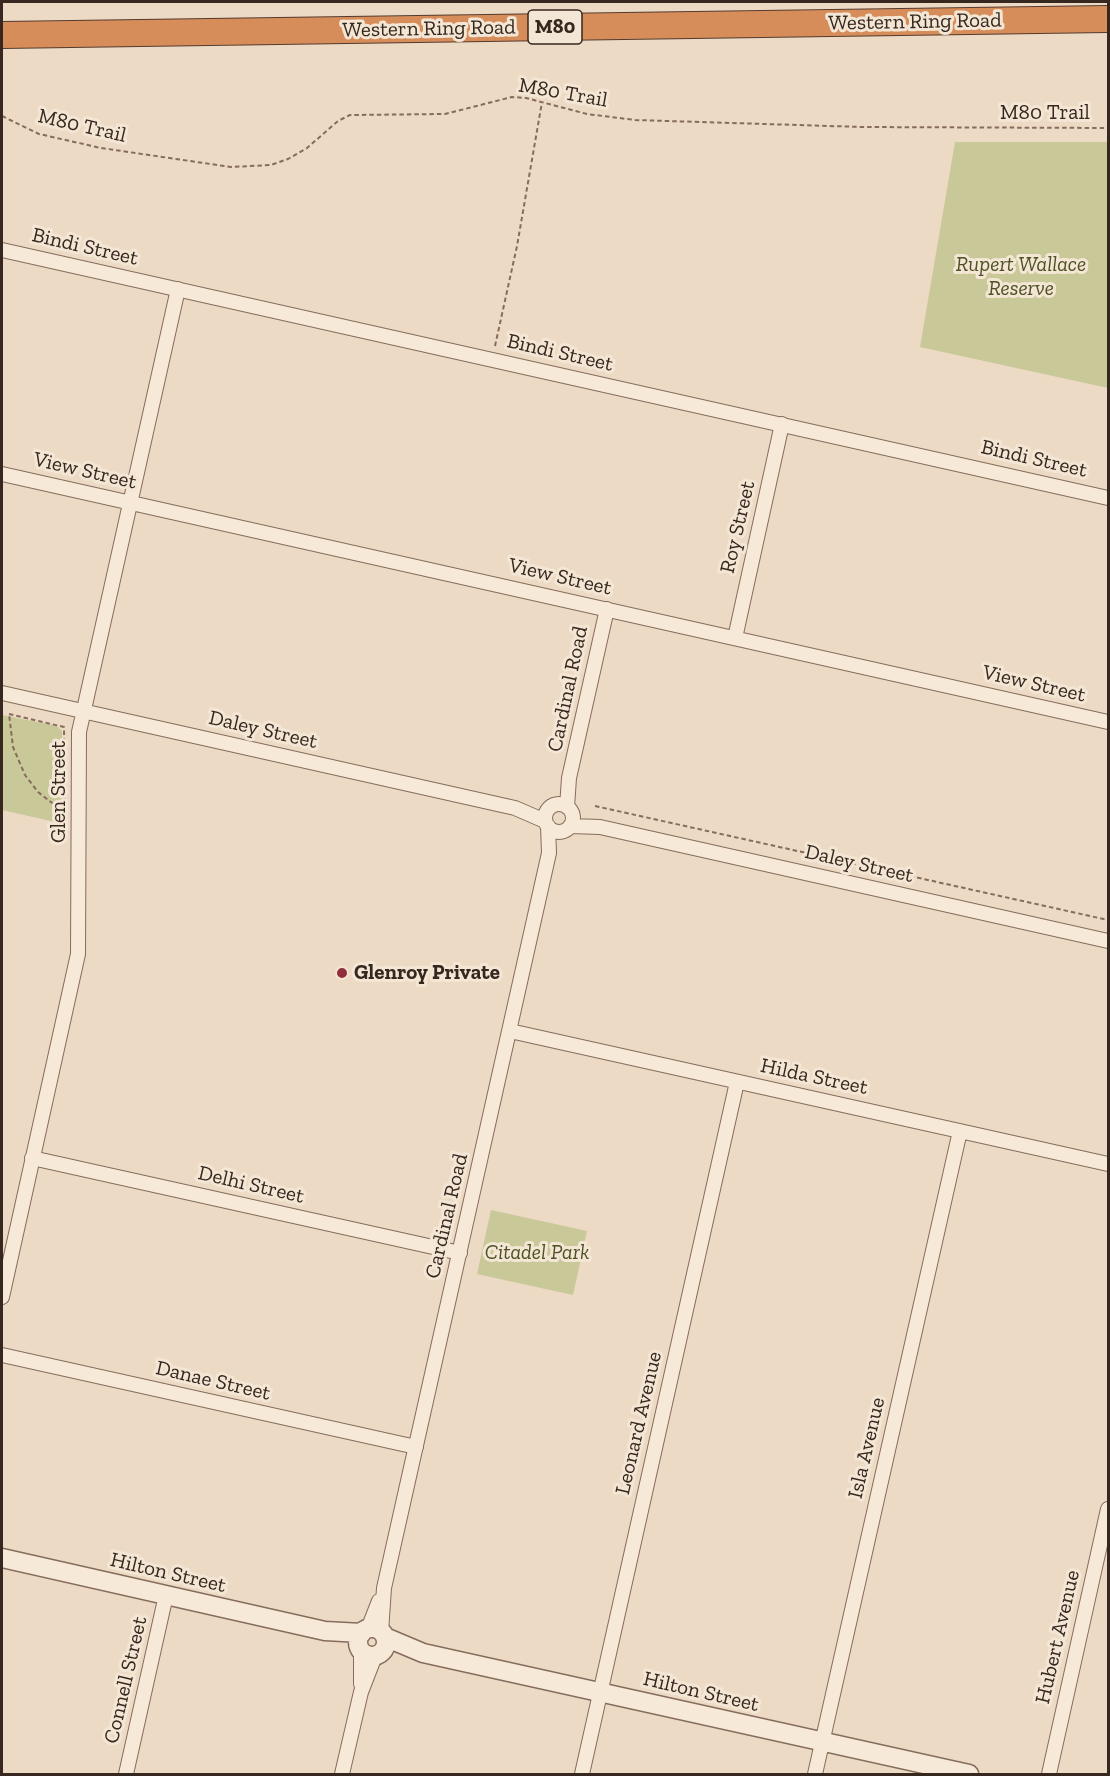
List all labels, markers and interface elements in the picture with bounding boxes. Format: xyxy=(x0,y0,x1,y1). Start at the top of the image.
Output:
street label: Western Ring Road xyxy=(828,8,1002,36)
road number: M80 xyxy=(528,10,582,44)
street label: Western Ring Road xyxy=(342,15,516,43)
street label: M80 Trail xyxy=(517,73,609,113)
street label: M80 Trail xyxy=(1000,100,1090,126)
street label: M80 Trail xyxy=(35,104,129,148)
street label: Bindi Street xyxy=(29,223,141,271)
park label: Rupert Wallace Reserve xyxy=(956,252,1086,302)
street label: Bindi Street xyxy=(504,329,616,377)
street label: Bindi Street xyxy=(978,435,1090,483)
street label: View Street xyxy=(31,447,139,495)
street label: Roy Street xyxy=(715,478,761,576)
street label: View Street xyxy=(506,553,614,601)
street label: Cardinal Road xyxy=(542,624,594,754)
street label: View Street xyxy=(980,660,1088,708)
street label: Daley Street xyxy=(206,705,320,755)
street label: Glen Street xyxy=(46,741,72,843)
street label: Daley Street xyxy=(802,839,916,889)
place label: Glenroy Private xyxy=(354,960,500,986)
marker: Glenroy Private xyxy=(335,966,349,980)
street label: Hilda Street xyxy=(758,1053,870,1101)
street label: Cardinal Road xyxy=(420,1151,474,1281)
street label: Delhi Street xyxy=(196,1161,306,1209)
park label: Citadel Park xyxy=(485,1240,589,1266)
street label: Leonard Avenue xyxy=(610,1349,668,1497)
street label: Danae Street xyxy=(153,1356,273,1406)
street label: Isla Avenue xyxy=(843,1395,891,1501)
street label: Hilton Street xyxy=(108,1547,228,1599)
street label: Hubert Avenue xyxy=(1030,1568,1086,1706)
street label: Connell Street xyxy=(99,1614,153,1746)
street label: Hilton Street xyxy=(641,1666,761,1718)

